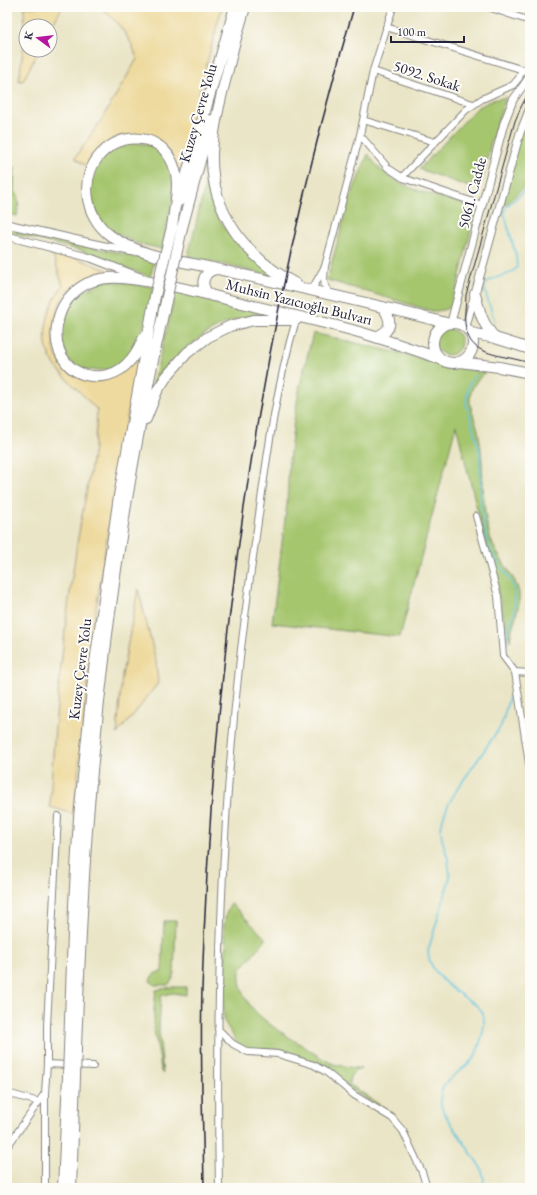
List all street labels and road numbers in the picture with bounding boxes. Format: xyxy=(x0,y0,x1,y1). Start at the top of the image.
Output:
street label: 5092. Sokak xyxy=(391,56,464,96)
street label: Kuzey Çevre Yolu xyxy=(174,61,221,165)
street label: 5061. Cadde xyxy=(453,155,490,231)
street label: Muhsin Yazıcıoğlu Bulvarı xyxy=(224,274,375,329)
street label: Kuzey Çevre Yolu xyxy=(64,617,95,721)

